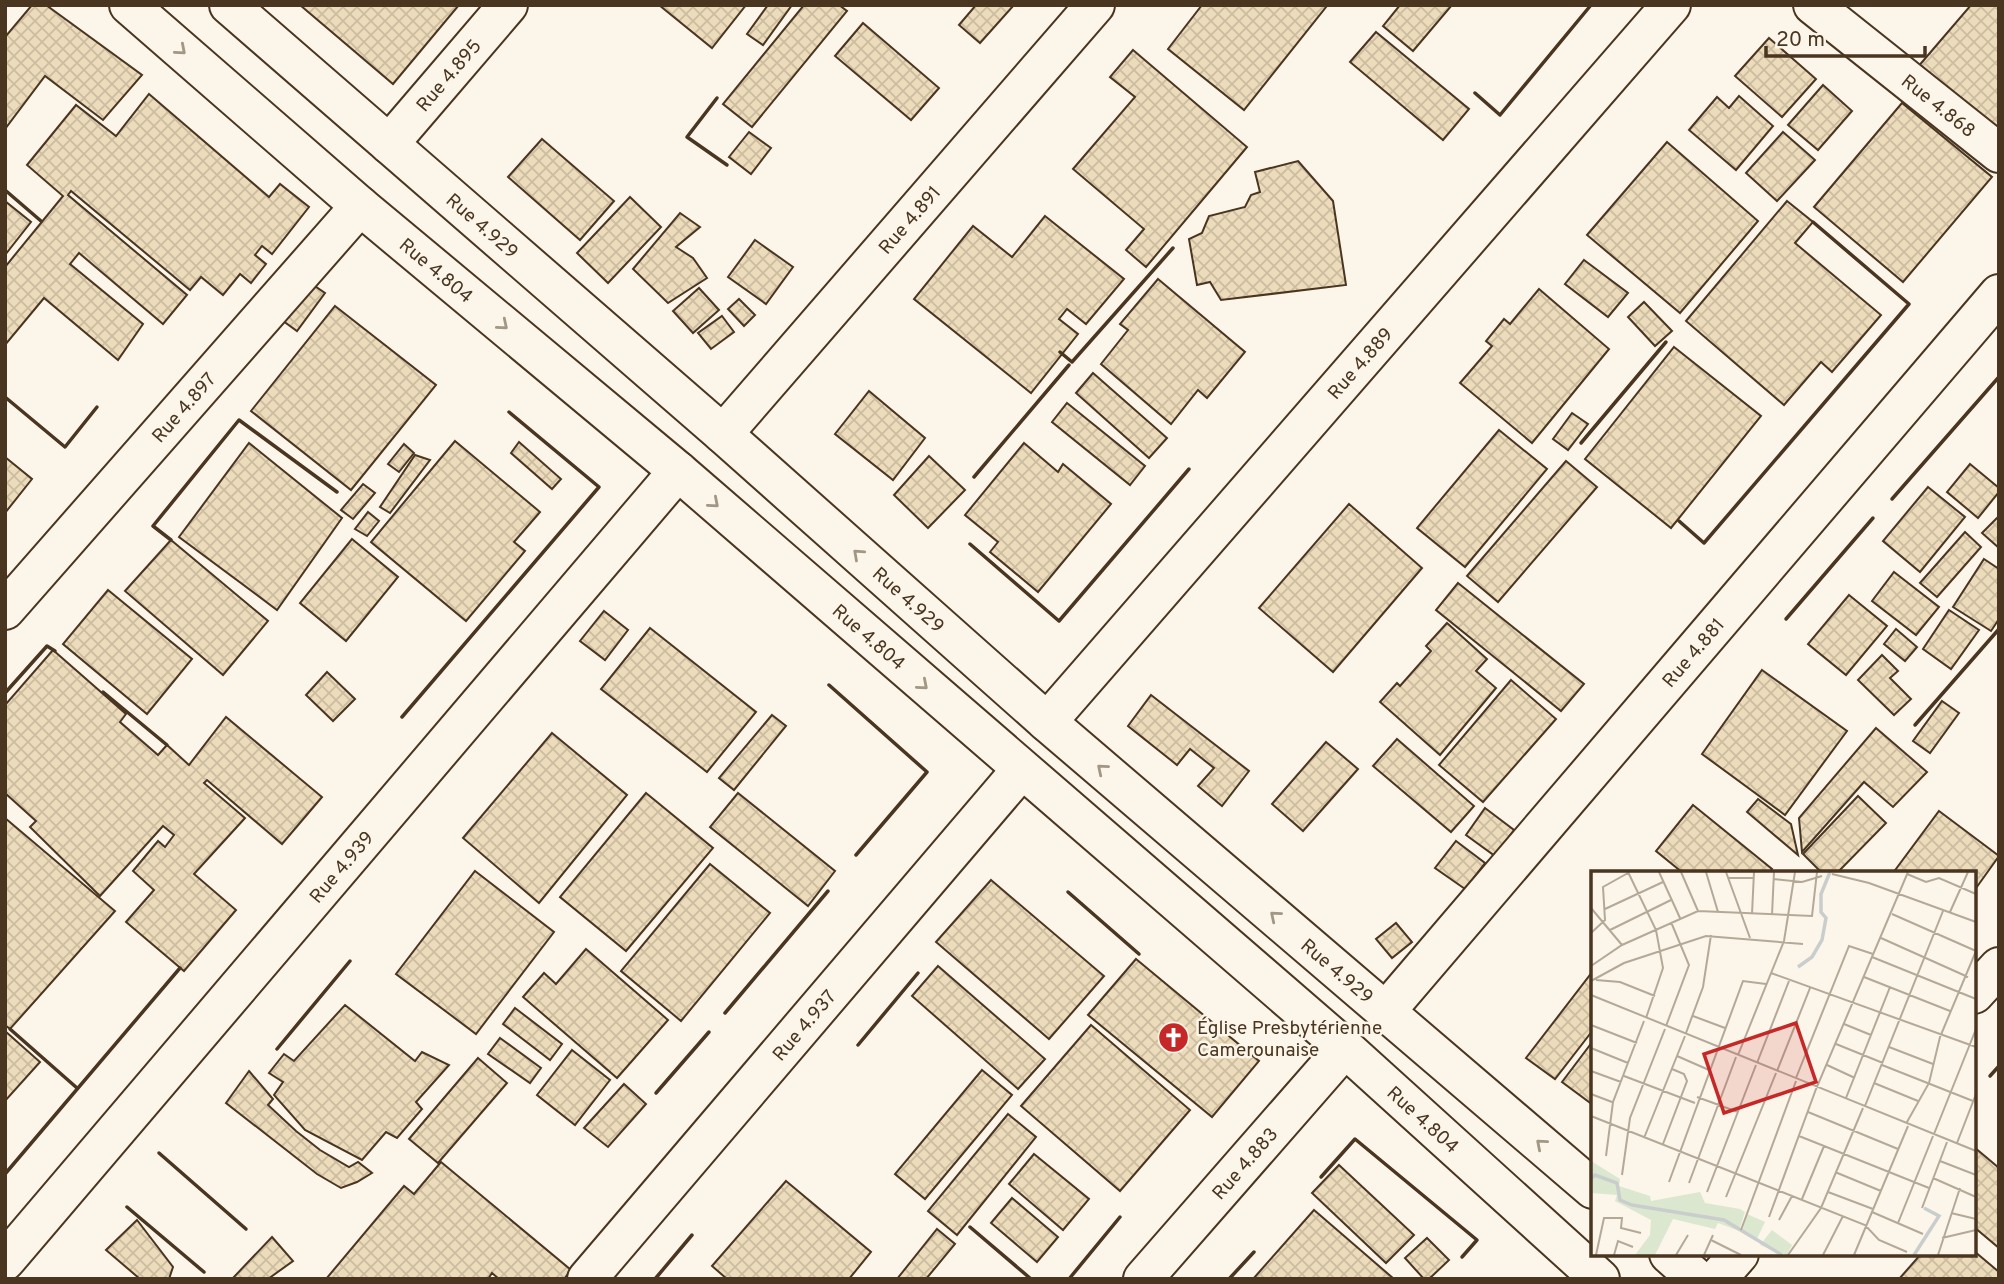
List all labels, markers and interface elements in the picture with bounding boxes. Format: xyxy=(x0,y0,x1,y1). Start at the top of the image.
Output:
scale bar xyxy=(1766,14,1925,58)
text: 20 m xyxy=(1776,27,1825,54)
street label: Rue 4.895 xyxy=(412,35,487,117)
one-way arrow xyxy=(172,42,185,54)
street label: Rue 4.868 xyxy=(1896,70,1980,144)
street label: Rue 4.891 xyxy=(874,181,947,260)
street label: Rue 4.929 xyxy=(440,189,522,265)
street label: Rue 4.804 xyxy=(393,234,477,309)
one-way arrow xyxy=(494,317,507,329)
street label: Rue 4.889 xyxy=(1323,323,1399,405)
street label: Rue 4.897 xyxy=(147,368,222,449)
one-way arrow xyxy=(706,495,719,507)
one-way arrow xyxy=(853,550,866,562)
street label: Rue 4.929 xyxy=(867,563,948,639)
street label: Rue 4.804 xyxy=(826,600,909,676)
street label: Rue 4.881 xyxy=(1658,614,1731,693)
one-way arrow xyxy=(915,676,928,689)
one-way arrow xyxy=(1098,765,1111,777)
street label: Rue 4.939 xyxy=(305,827,380,909)
inset map xyxy=(1591,871,1976,1256)
one-way arrow xyxy=(1271,912,1283,925)
street label: Rue 4.929 xyxy=(1295,934,1377,1010)
street label: Rue 4.937 xyxy=(768,985,842,1067)
place label: Église Presbytérienne Camerounaise xyxy=(1197,1016,1382,1063)
church icon: Église Presbytérienne Camerounaise xyxy=(1157,1021,1191,1055)
street label: Rue 4.804 xyxy=(1381,1082,1463,1159)
street label: Rue 4.883 xyxy=(1208,1123,1284,1206)
one-way arrow xyxy=(1536,1140,1549,1152)

